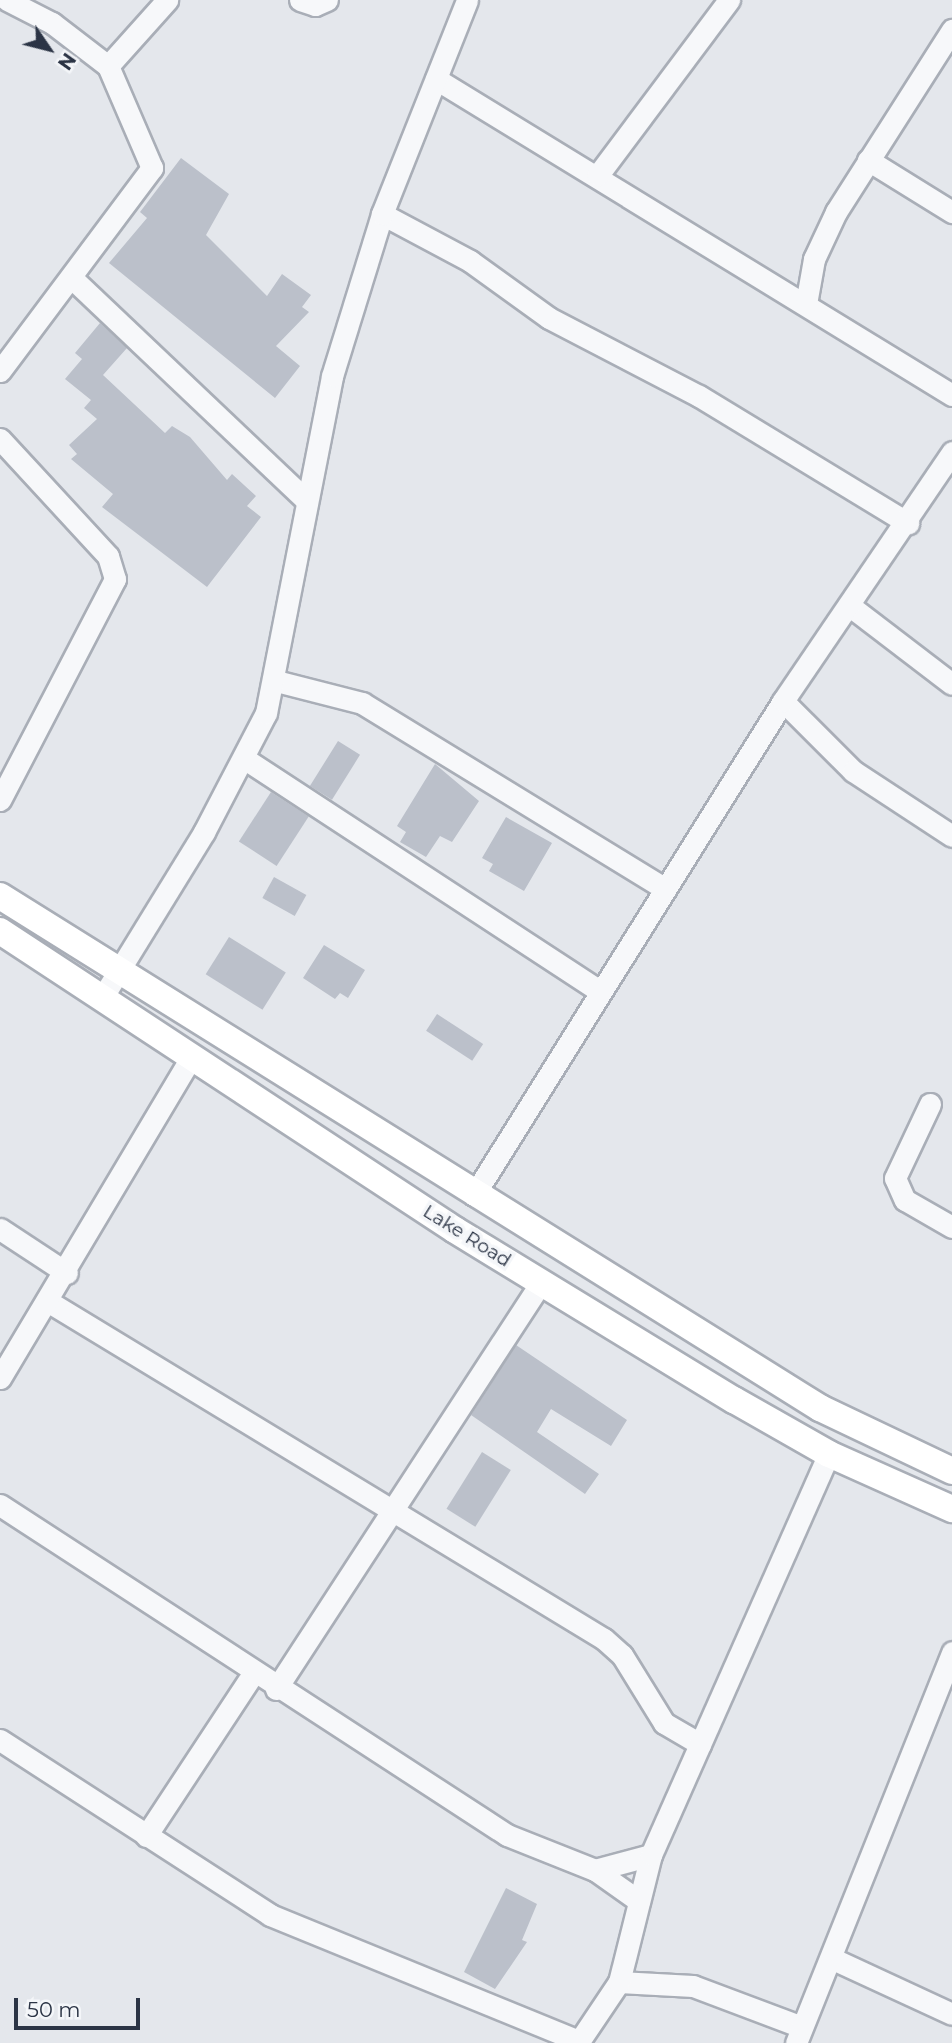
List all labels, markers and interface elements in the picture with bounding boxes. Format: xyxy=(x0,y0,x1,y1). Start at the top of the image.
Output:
north arrow xyxy=(14,14,84,84)
text: N xyxy=(53,48,80,74)
street label: Lake Road xyxy=(419,1200,515,1272)
scale bar xyxy=(18,1983,144,2027)
text: 50 m xyxy=(27,1997,81,2022)

